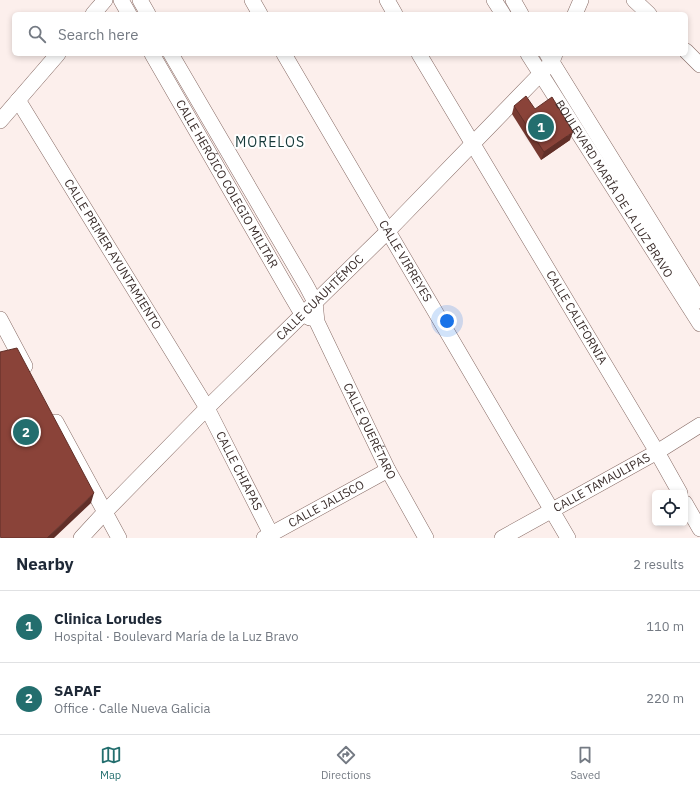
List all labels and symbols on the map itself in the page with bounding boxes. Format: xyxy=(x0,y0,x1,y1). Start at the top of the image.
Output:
street label: CALLE HERÓICO COLEGIO MILITAR xyxy=(173,97,282,271)
street label: BOULEVARD MARÍA DE LA LUZ BRAVO xyxy=(552,97,677,280)
pin: 1 xyxy=(528,112,554,142)
district label: MORELOS xyxy=(235,133,305,151)
street label: CALLE PRIMER AYUNTAMIENTO xyxy=(61,176,165,332)
street label: CALLE VIRREYES xyxy=(376,217,436,304)
street label: CALLE CUAUHTÉMOC xyxy=(273,251,367,343)
street label: CALLE CALIFORNIA xyxy=(543,268,611,367)
your location xyxy=(437,311,457,331)
street label: CALLE QUERÉTARO xyxy=(340,380,400,482)
pin: 2 xyxy=(13,417,39,447)
street label: CALLE CHIAPAS xyxy=(213,429,266,513)
street label: CALLE TAMAULIPAS xyxy=(550,449,653,515)
street label: CALLE JALISCO xyxy=(285,477,367,530)

